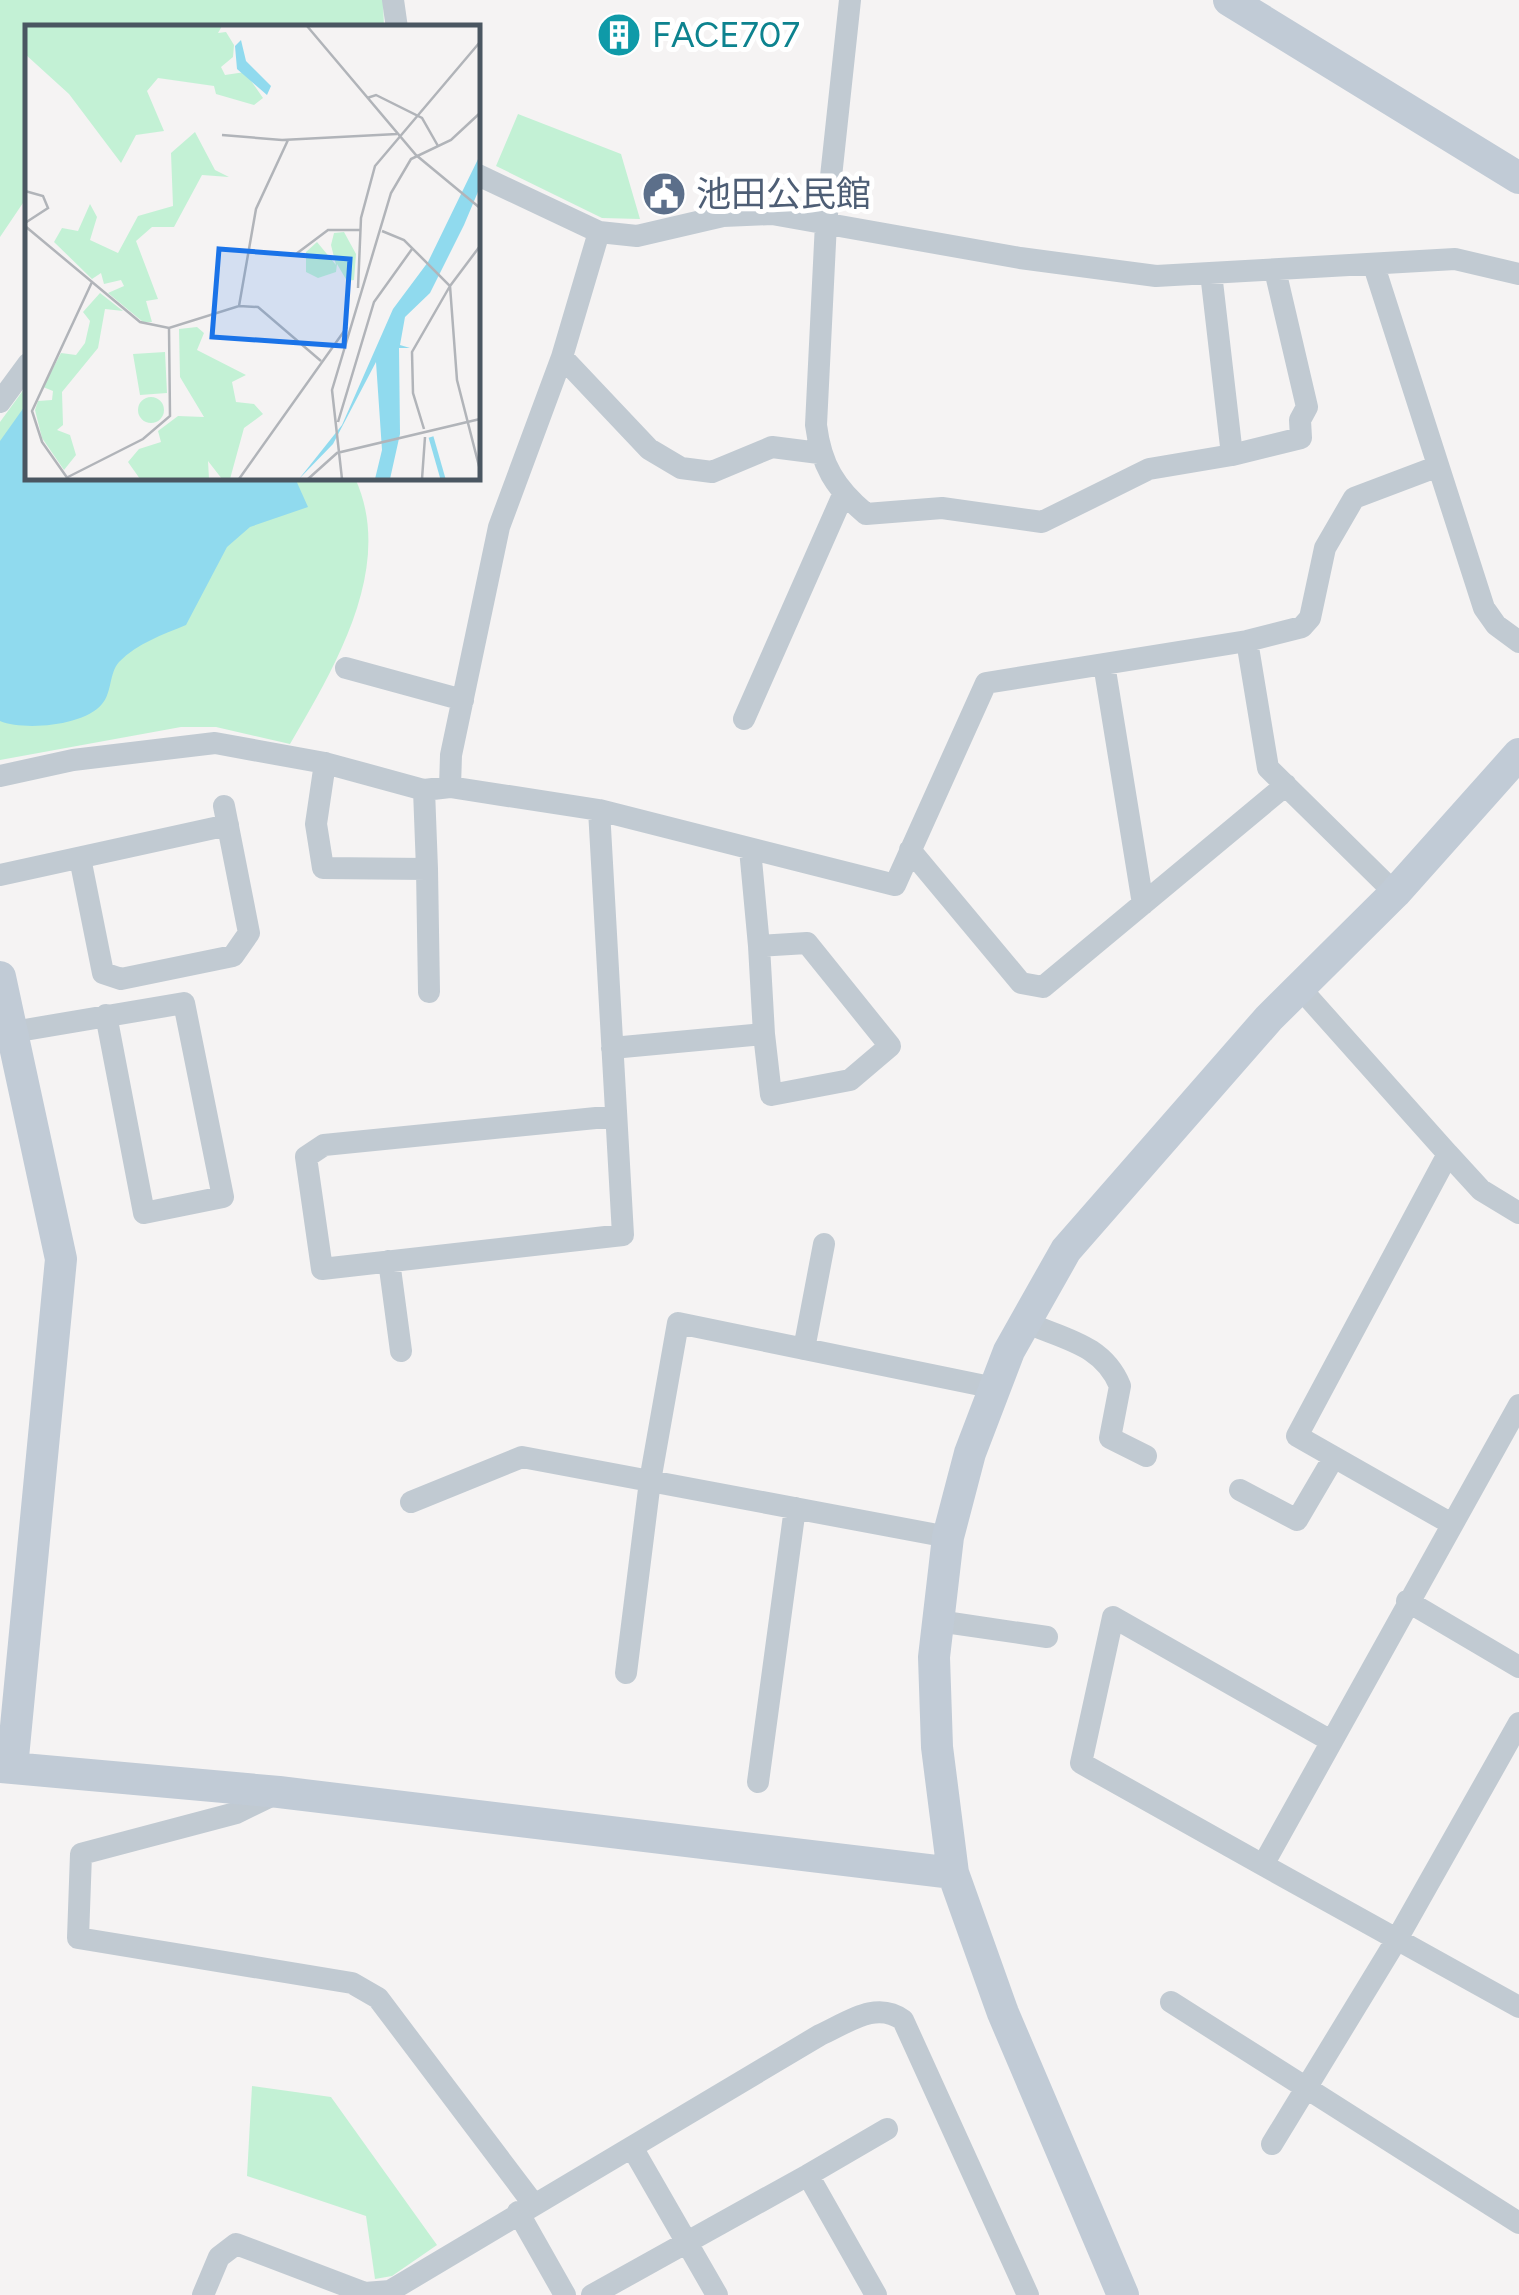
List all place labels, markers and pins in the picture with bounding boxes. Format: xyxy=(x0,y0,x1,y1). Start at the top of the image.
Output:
building icon: FACE707 xyxy=(596,12,642,58)
place label: FACE707 xyxy=(652,14,800,56)
public building icon: 池田公民館 xyxy=(641,171,687,217)
place label: 池田公民館 xyxy=(696,173,871,215)

